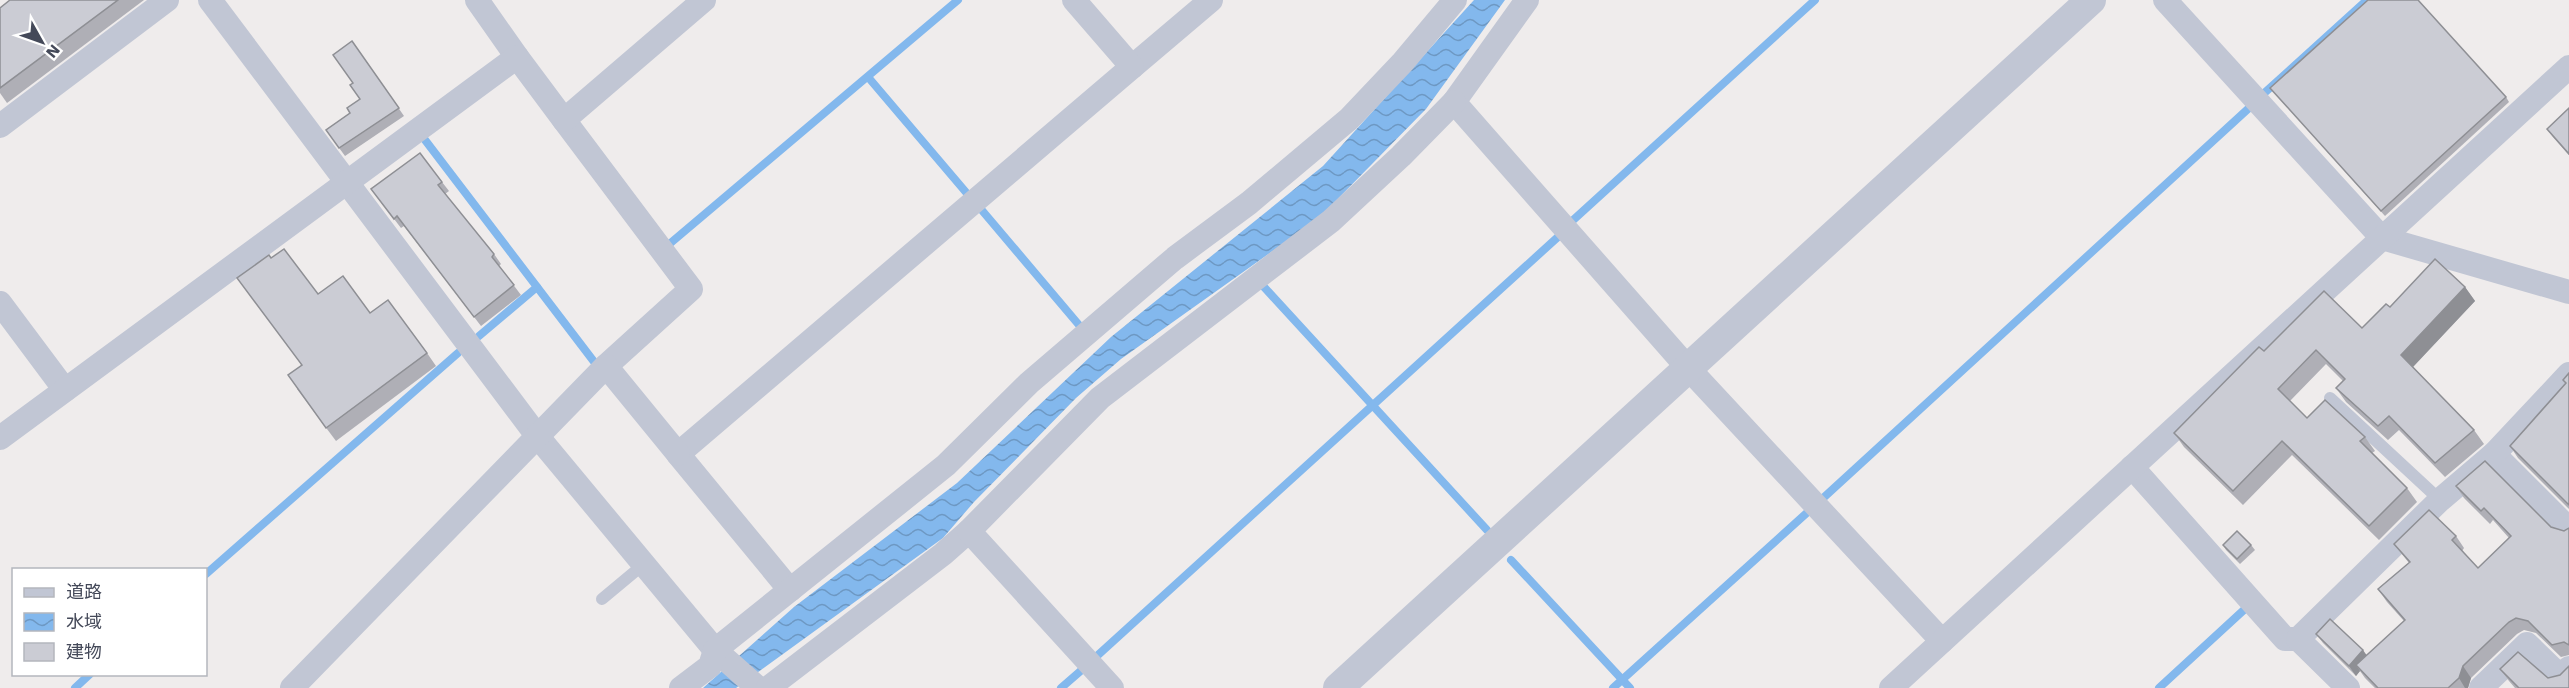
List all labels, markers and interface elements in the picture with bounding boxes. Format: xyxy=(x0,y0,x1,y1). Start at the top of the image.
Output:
north arrow xyxy=(12,12,72,72)
text: N xyxy=(42,41,64,62)
legend xyxy=(12,568,207,676)
text: 道路 xyxy=(66,581,102,602)
text: 水域 xyxy=(66,611,102,632)
text: 建物 xyxy=(66,641,102,662)

